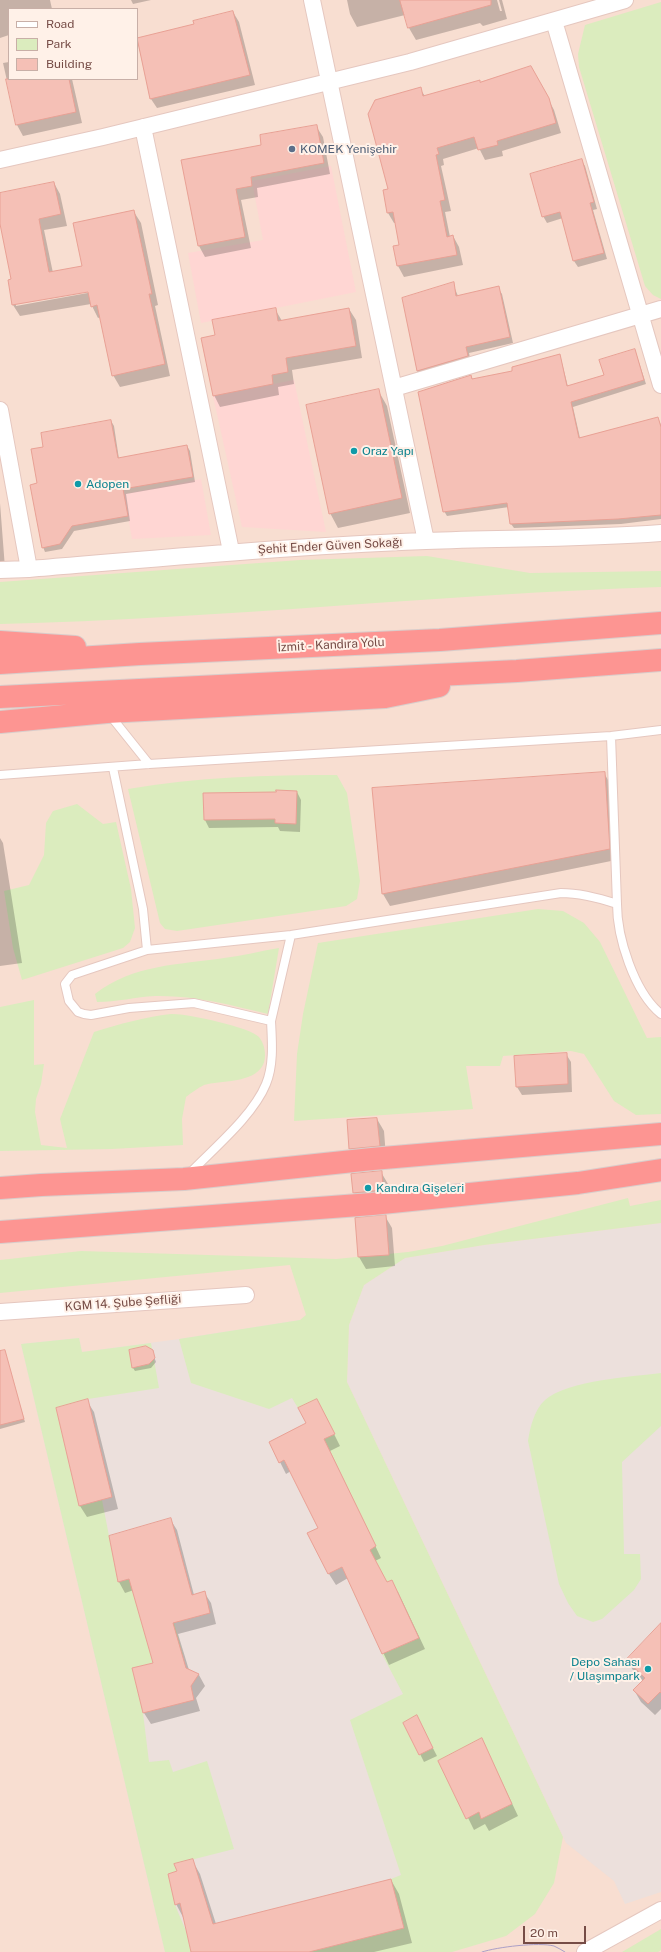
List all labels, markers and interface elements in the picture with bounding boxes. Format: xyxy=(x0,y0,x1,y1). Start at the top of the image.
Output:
legend xyxy=(8,8,138,80)
text: Road xyxy=(46,17,74,31)
text: Park xyxy=(46,37,72,51)
text: Building xyxy=(46,57,92,71)
place label: KOMEK Yenişehir xyxy=(300,142,397,156)
marker: KOMEK Yenişehir xyxy=(287,144,297,154)
place label: Oraz Yapı xyxy=(362,444,414,458)
marker: Oraz Yapı xyxy=(349,446,359,456)
place label: Adopen xyxy=(86,477,129,491)
marker: Adopen xyxy=(73,479,83,489)
street label: Şehit Ender Güven Sokağı xyxy=(257,535,403,557)
street label: İzmit - Kandıra Yolu xyxy=(277,635,385,655)
place label: Kandıra Gişeleri xyxy=(376,1181,464,1195)
marker: Kandıra Gişeleri xyxy=(363,1183,373,1193)
street label: KGM 14. Şube Şefliği xyxy=(64,1292,182,1314)
place label: Depo Sahası / Ulaşımpark xyxy=(570,1655,640,1683)
marker: Depo Sahası / Ulaşımpark xyxy=(643,1664,653,1674)
scale bar xyxy=(525,1918,588,1944)
text: 20 m xyxy=(530,1926,558,1940)

